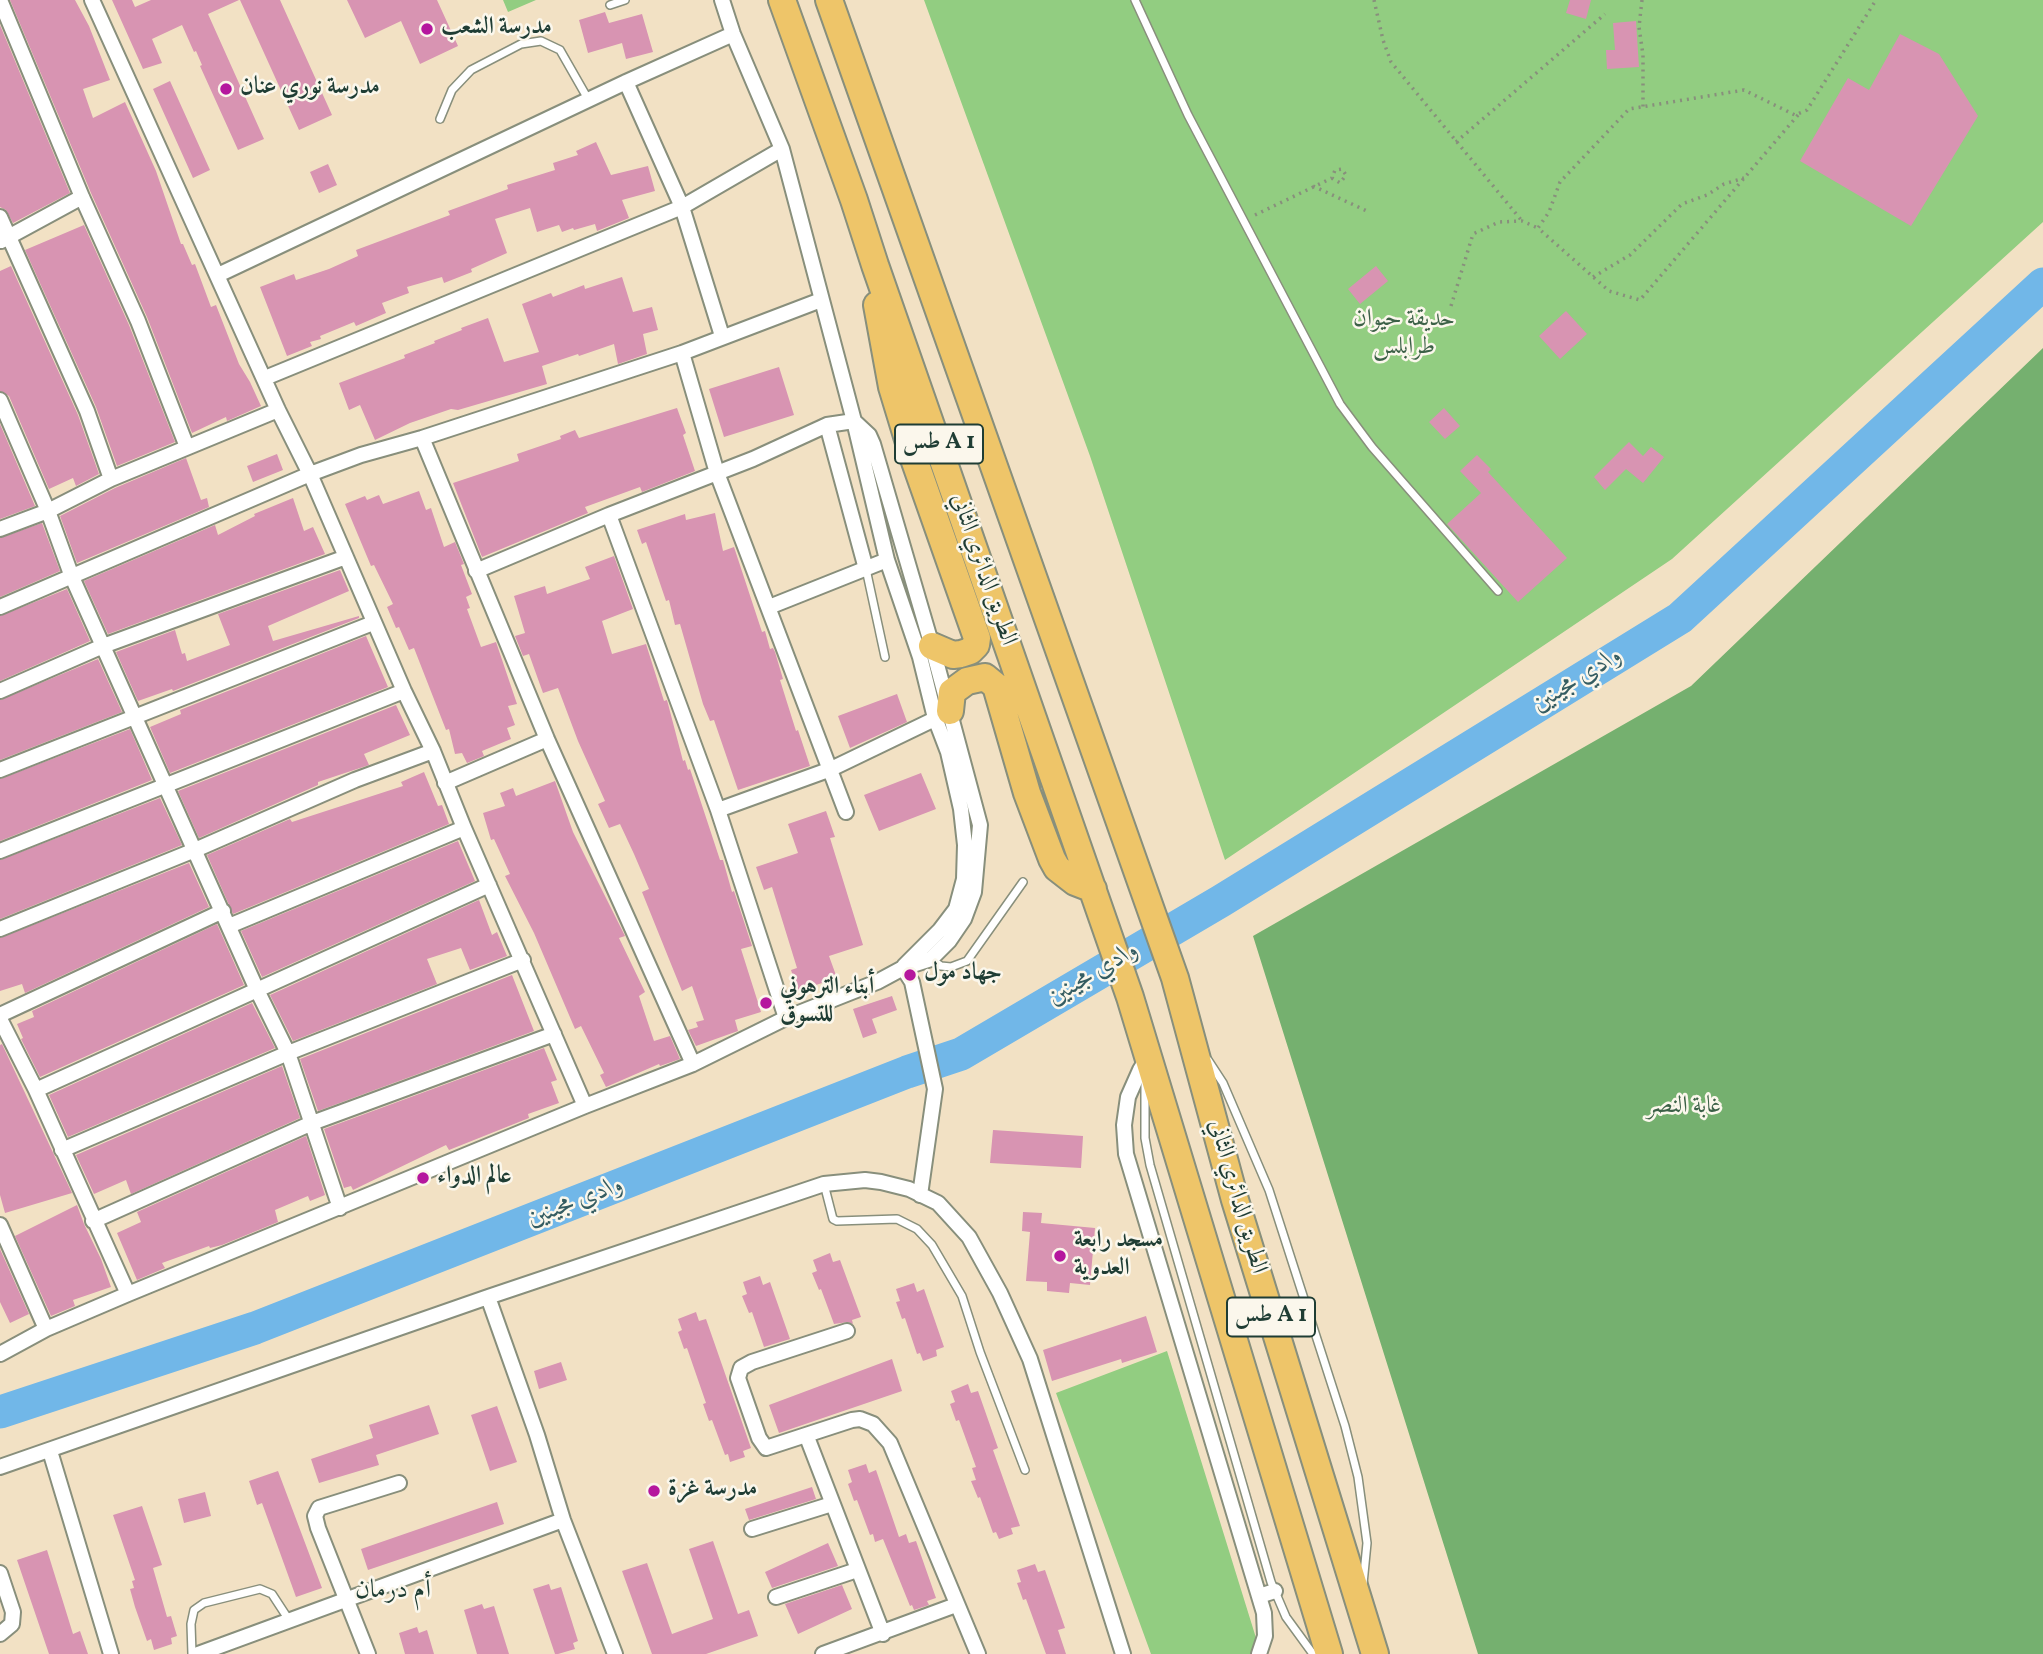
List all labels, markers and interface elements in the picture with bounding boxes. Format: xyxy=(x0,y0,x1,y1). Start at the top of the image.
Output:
place label: مدرسة الشعب xyxy=(441,15,552,43)
marker: مدرسة الشعب xyxy=(419,21,435,37)
place label: مدرسة نوري عنان xyxy=(240,75,380,103)
marker: مدرسة نوري عنان xyxy=(218,81,234,97)
park label: حديقة حيوان طرابلس xyxy=(1353,307,1455,363)
road number: طس A 1 xyxy=(895,424,983,464)
street label: الطريق الدائري الثاني xyxy=(943,490,1021,650)
water label: وادي مجينين xyxy=(1527,641,1629,721)
water label: وادي مجينين xyxy=(1043,936,1145,1014)
place label: جهاد مول xyxy=(924,961,1002,989)
marker: جهاد مول xyxy=(902,967,918,983)
place label: أبناء الترهوني للتسوق xyxy=(780,975,874,1031)
marker: أبناء الترهوني للتسوق xyxy=(758,995,774,1011)
park label: غابة النصر xyxy=(1647,1094,1721,1122)
street label: الطريق الدائري الثاني xyxy=(1200,1117,1272,1277)
place label: عالم الدواء xyxy=(437,1164,511,1192)
marker: عالم الدواء xyxy=(415,1170,431,1186)
water label: وادي مجينين xyxy=(523,1170,629,1236)
place label: مسجد رابعة العدوية xyxy=(1074,1228,1163,1284)
marker: مسجد رابعة العدوية xyxy=(1052,1248,1068,1264)
road number: طس A 1 xyxy=(1227,1298,1315,1336)
place label: مدرسة غزة xyxy=(668,1477,757,1505)
marker: مدرسة غزة xyxy=(646,1483,662,1499)
district label: أم درمان xyxy=(355,1576,431,1608)

